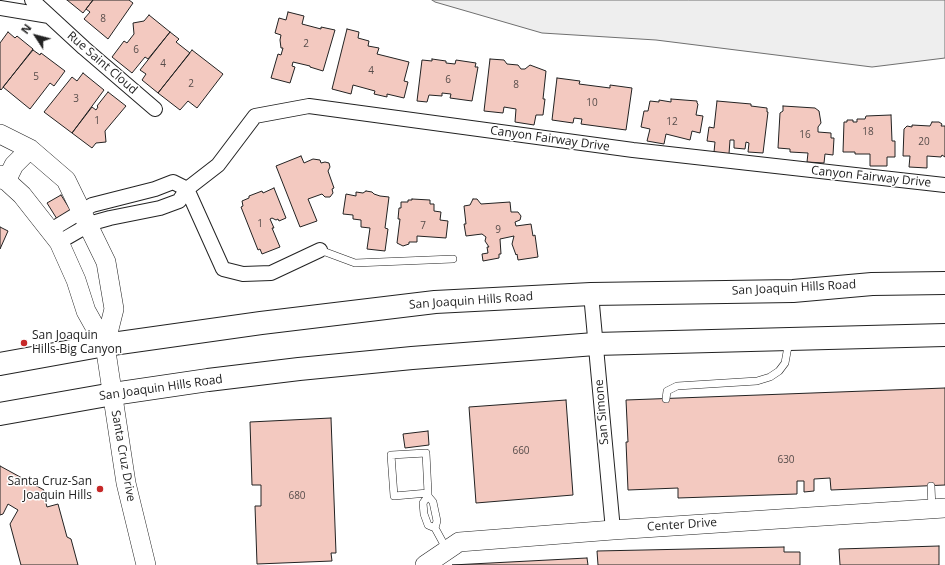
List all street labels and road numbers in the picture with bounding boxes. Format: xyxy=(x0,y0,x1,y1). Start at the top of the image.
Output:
street label: Rue Saint Cloud xyxy=(64,29,140,97)
street label: Canyon Fairway Drive xyxy=(489,123,611,155)
street label: Canyon Fairway Drive xyxy=(810,164,932,190)
street label: San Joaquin Hills Road xyxy=(731,278,857,298)
street label: San Joaquin Hills Road xyxy=(408,289,534,313)
street label: San Joaquin Hills Road xyxy=(98,372,224,404)
street label: San Simone xyxy=(592,379,612,445)
street label: Santa Cruz Drive xyxy=(108,409,138,503)
street label: Center Drive xyxy=(647,515,717,535)

